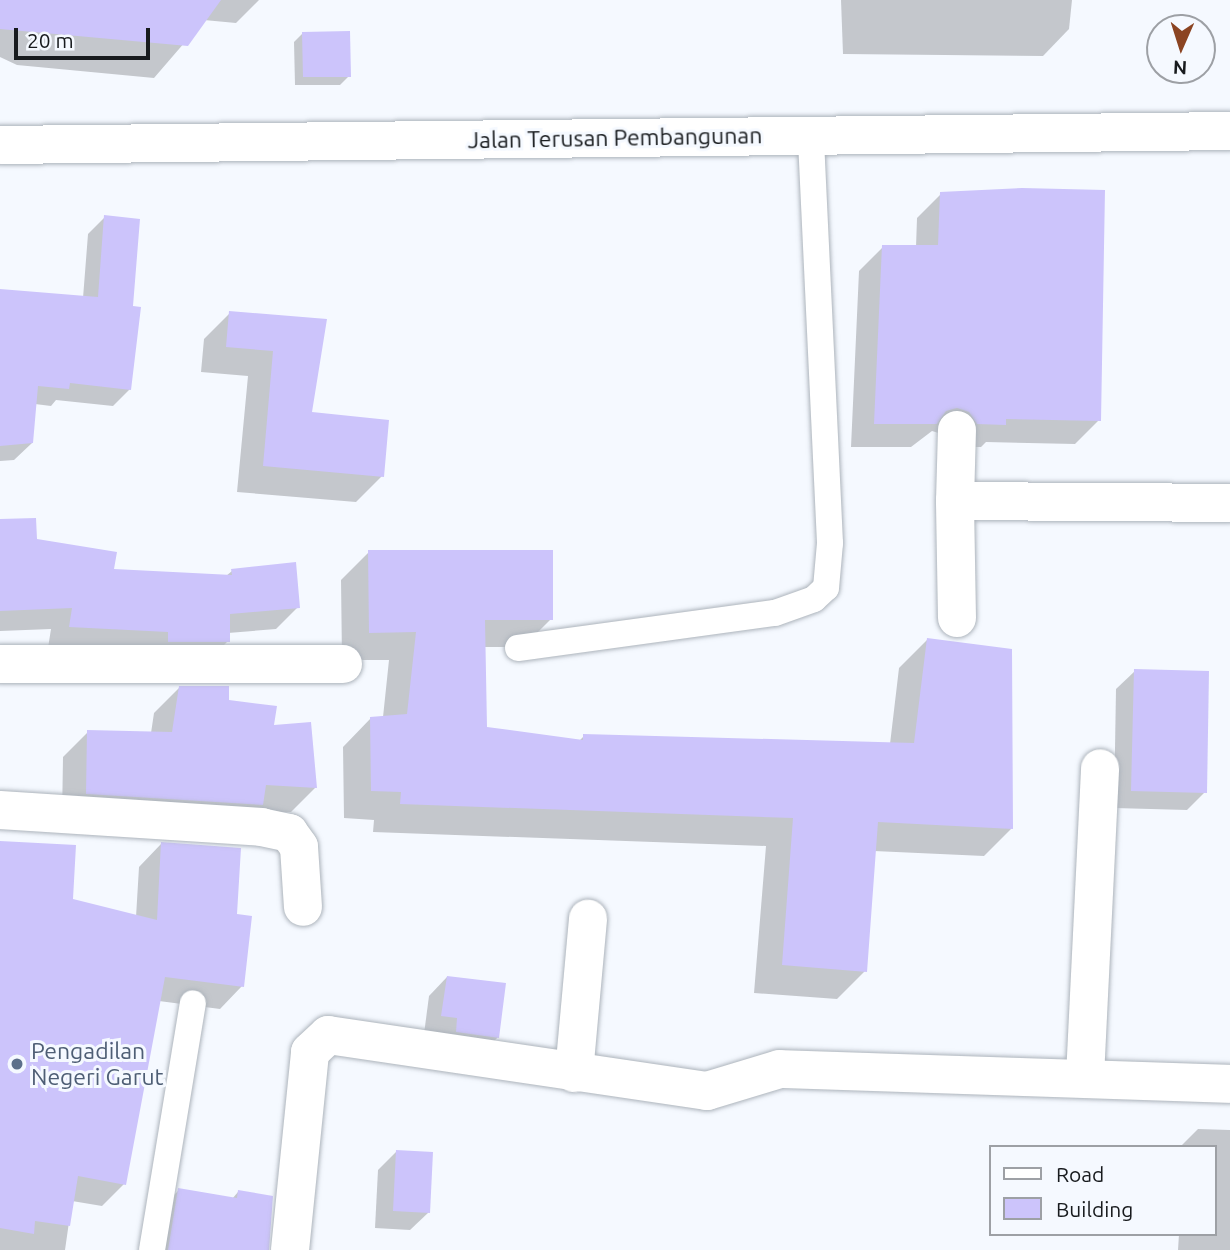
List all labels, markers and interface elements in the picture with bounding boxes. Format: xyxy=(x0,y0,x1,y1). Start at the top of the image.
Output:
scale bar xyxy=(18,14,154,58)
north arrow xyxy=(1146,14,1216,84)
text: 20 m xyxy=(27,28,74,52)
text: N xyxy=(1172,57,1188,79)
street label: Jalan Terusan Pembangunan xyxy=(468,122,762,154)
place label: Pengadilan Negeri Garut xyxy=(31,1037,164,1091)
marker: Pengadilan Negeri Garut xyxy=(9,1056,25,1072)
legend xyxy=(988,1145,1216,1236)
text: Road xyxy=(1056,1162,1104,1186)
text: Building xyxy=(1056,1197,1133,1221)

